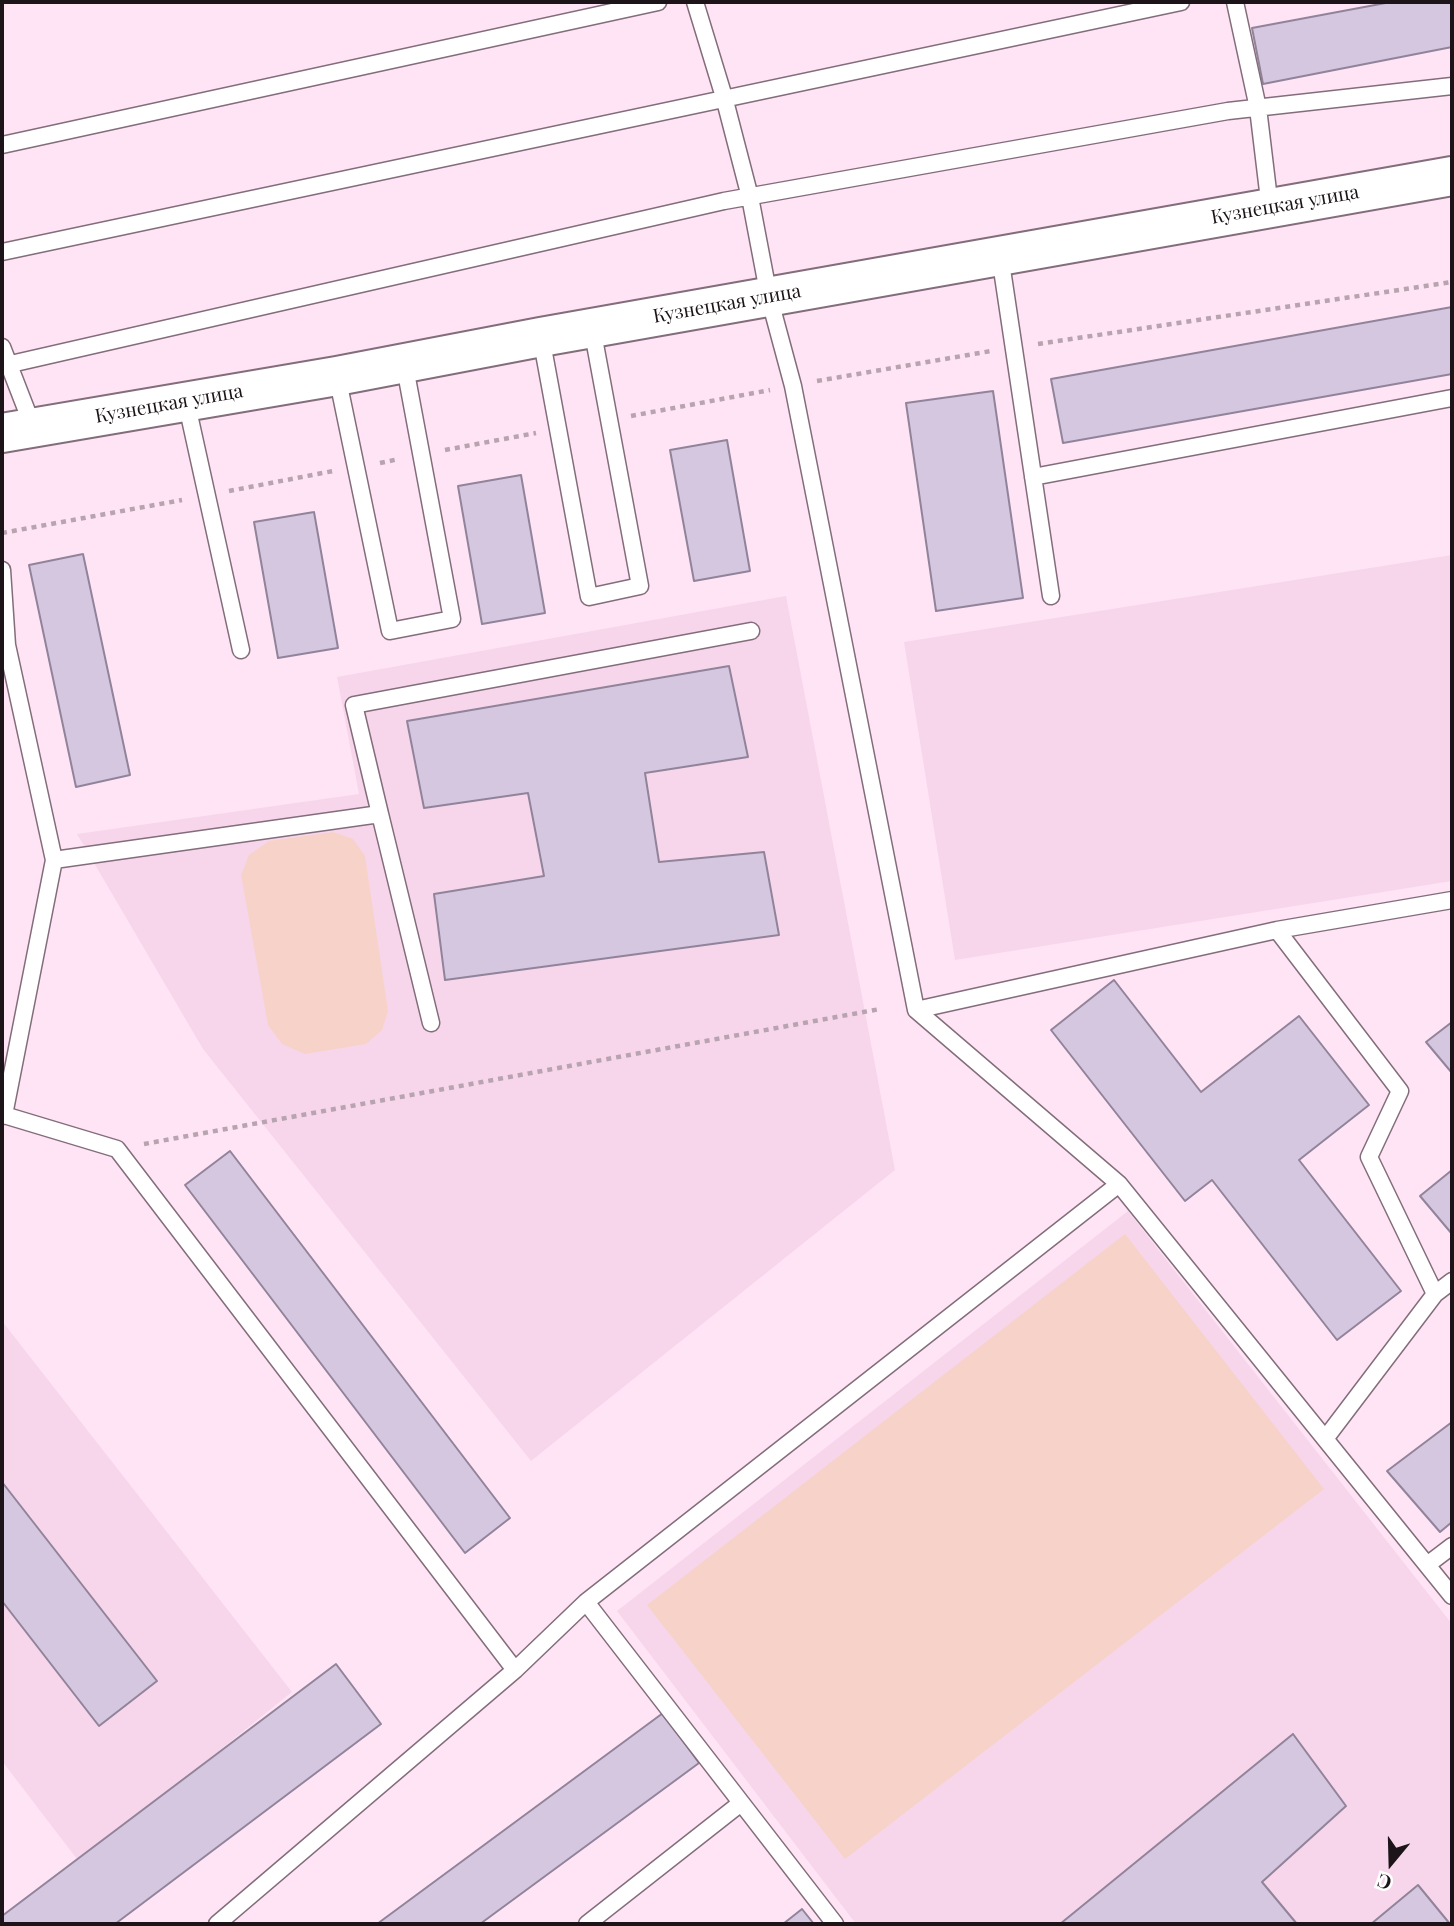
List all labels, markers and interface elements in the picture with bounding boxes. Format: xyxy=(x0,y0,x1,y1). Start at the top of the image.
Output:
street label: Кузнецкая улица xyxy=(1209,181,1361,229)
street label: Кузнецкая улица xyxy=(651,280,803,328)
street label: Кузнецкая улица xyxy=(93,380,245,428)
north arrow xyxy=(1356,1828,1426,1898)
text: С xyxy=(1374,1868,1395,1897)

